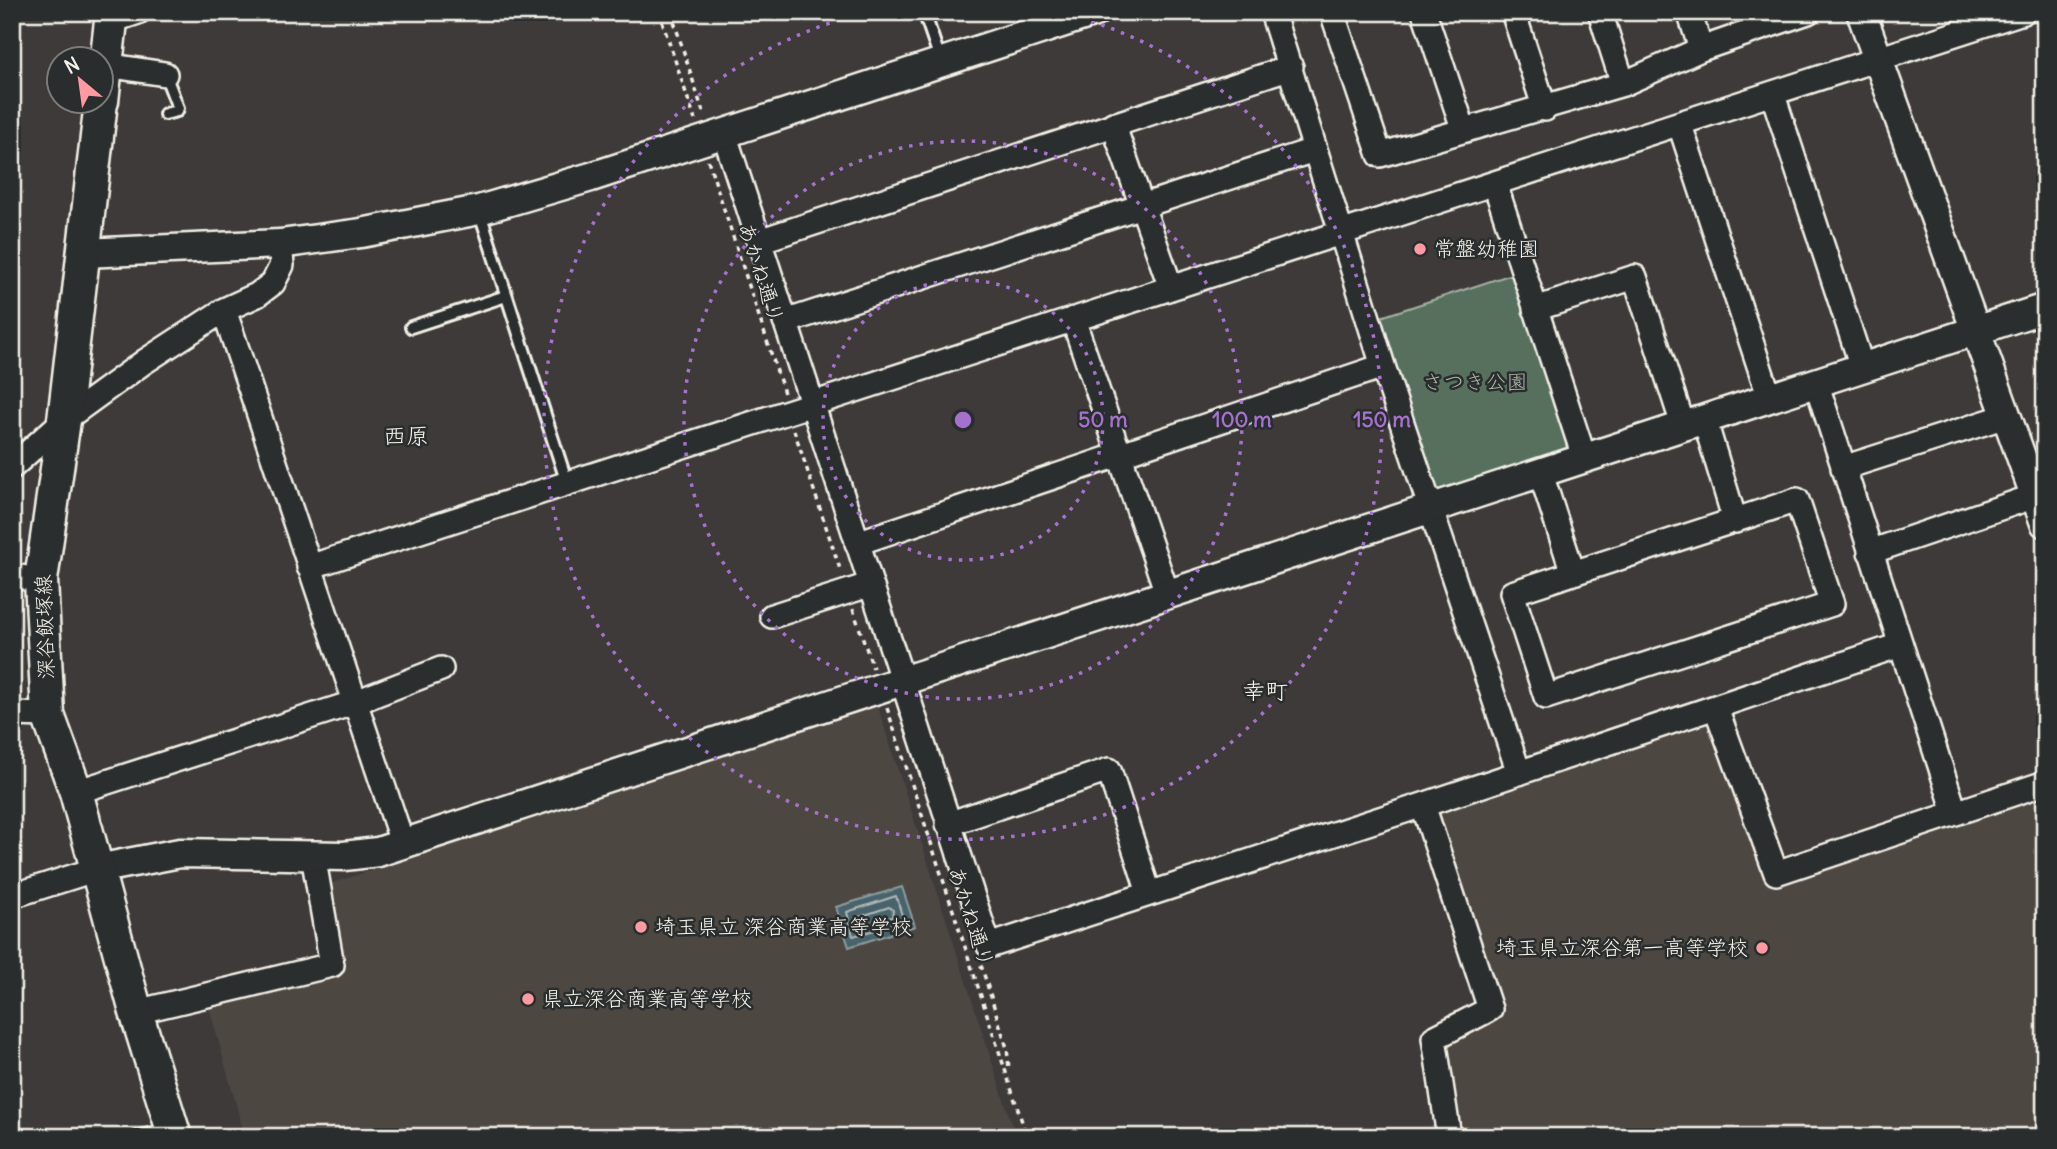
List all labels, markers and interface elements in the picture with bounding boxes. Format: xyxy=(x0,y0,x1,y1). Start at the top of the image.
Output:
north arrow xyxy=(46,46,116,116)
text: N xyxy=(60,51,83,79)
street label: あかね通り xyxy=(732,219,791,327)
place label: 常盤幼稚園 xyxy=(1434,235,1539,262)
marker: 常盤幼稚園 xyxy=(1412,241,1428,257)
park label: さつき公園 xyxy=(1423,368,1528,395)
text: 50 m xyxy=(1078,406,1128,433)
text: 100 m xyxy=(1212,406,1272,433)
text: 150 m xyxy=(1353,406,1411,433)
centre of rings xyxy=(951,408,975,432)
district label: 西原 xyxy=(383,421,429,450)
street label: 深谷飯塚線 xyxy=(29,574,60,680)
district label: 幸町 xyxy=(1242,676,1288,705)
street label: あかね通り xyxy=(942,863,1001,971)
place label: 埼玉県立 深谷商業高等学校 xyxy=(655,913,912,940)
marker: 埼玉県立 深谷商業高等学校 xyxy=(633,919,649,935)
place label: 埼玉県立深谷第一高等学校 xyxy=(1496,934,1748,961)
marker: 埼玉県立深谷第一高等学校 xyxy=(1754,940,1770,956)
place label: 県立深谷商業高等学校 xyxy=(542,985,752,1012)
marker: 県立深谷商業高等学校 xyxy=(520,991,536,1007)

